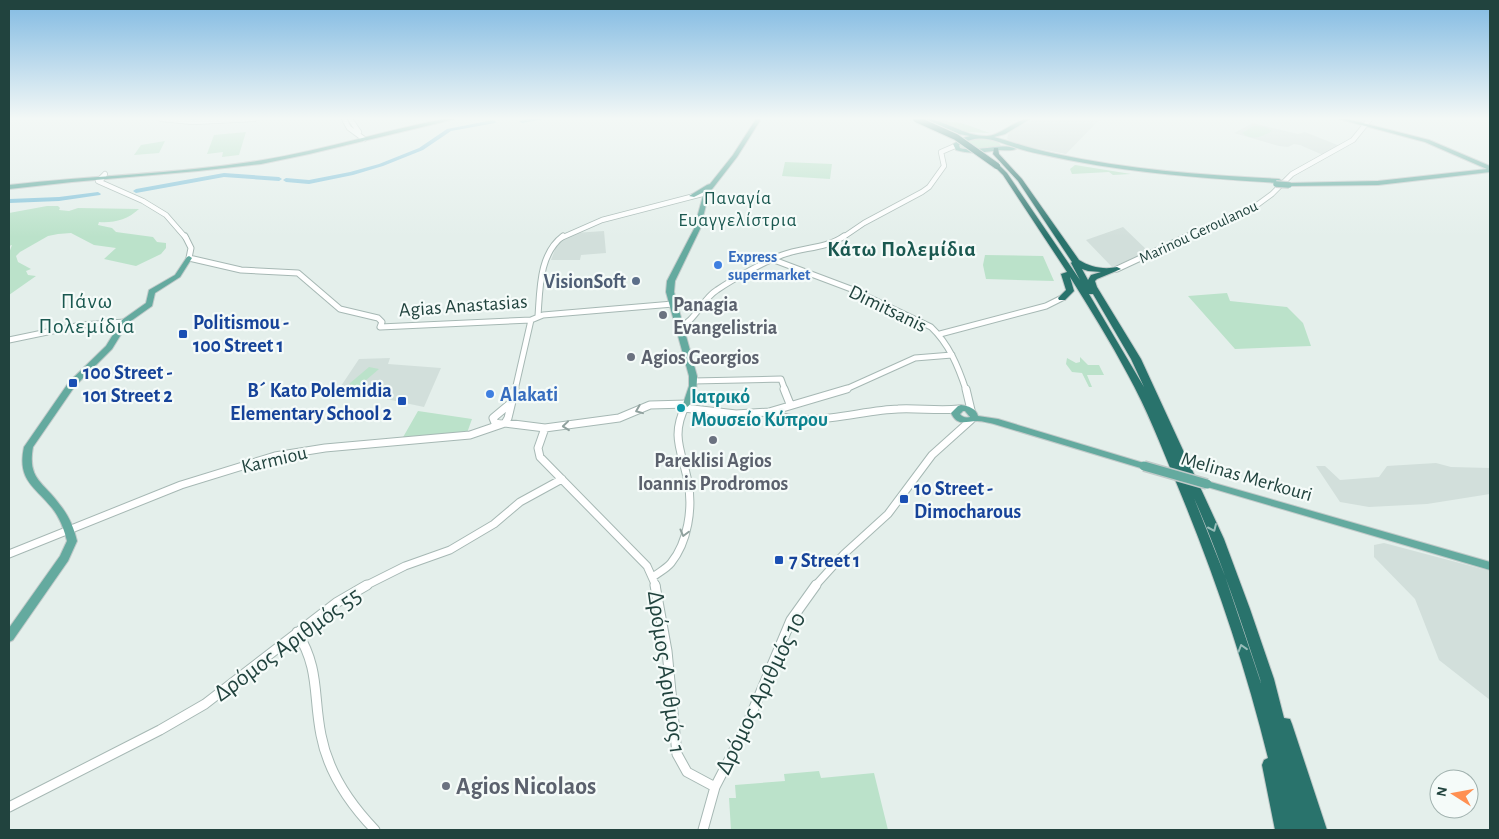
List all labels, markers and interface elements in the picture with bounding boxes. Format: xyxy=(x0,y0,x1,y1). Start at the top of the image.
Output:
district label: Παναγία Ευαγγελίστρια xyxy=(678,189,798,230)
street label: Marinou Geroulanou xyxy=(1137,197,1260,266)
district label: Κάτω Πολεμίδια xyxy=(827,239,977,260)
place label: Express supermarket xyxy=(728,249,811,283)
marker: Express supermarket xyxy=(712,259,724,271)
place label: VisionSoft xyxy=(543,272,626,292)
marker: VisionSoft xyxy=(630,275,642,287)
street label: Dimitsanis xyxy=(845,282,930,336)
district label: Πάνω Πολεμίδια xyxy=(38,290,136,337)
street label: Agias Anastasias xyxy=(398,292,528,320)
place label: Panagia Evangelistria xyxy=(673,295,778,338)
marker: Panagia Evangelistria xyxy=(657,309,669,321)
place label: Politismou - 100 Street 1 xyxy=(193,313,289,356)
marker: Politismou - 100 Street 1 xyxy=(177,328,189,340)
place label: Agios Georgios xyxy=(641,348,760,368)
marker: Agios Georgios xyxy=(625,351,637,363)
place label: 100 Street - 101 Street 2 xyxy=(83,363,173,406)
marker: 100 Street - 101 Street 2 xyxy=(67,377,79,389)
place label: B´ Kato Polemidia Elementary School 2 xyxy=(230,381,392,424)
place label: Alakati xyxy=(500,385,558,405)
place label: Ιατρικό Μουσείο Κύπρου xyxy=(691,387,828,430)
marker: Alakati xyxy=(484,388,496,400)
marker: B´ Kato Polemidia Elementary School 2 xyxy=(396,395,408,407)
marker: Ιατρικό Μουσείο Κύπρου xyxy=(675,402,687,414)
one-way arrow xyxy=(635,403,644,414)
one-way arrow xyxy=(562,420,570,431)
marker: Pareklisi Agios Ioannis Prodromos xyxy=(707,434,719,446)
street label: Karmiou xyxy=(239,443,309,477)
street label: Melinas Merkouri xyxy=(1179,449,1315,505)
place label: Pareklisi Agios Ioannis Prodromos xyxy=(638,451,789,494)
place label: 10 Street - Dimocharous xyxy=(914,479,1021,522)
marker: 10 Street - Dimocharous xyxy=(898,493,910,505)
one-way arrow xyxy=(1206,523,1217,532)
one-way arrow xyxy=(680,528,690,537)
place label: 7 Street 1 xyxy=(789,551,860,571)
marker: 7 Street 1 xyxy=(773,554,785,566)
street label: Δρόμος Αριθμός 55 xyxy=(209,583,366,706)
street label: Δρόμος Αριθμός 1 xyxy=(643,589,689,755)
street label: Δρόμος Αριθμός 10 xyxy=(711,609,811,778)
one-way arrow xyxy=(1238,645,1248,653)
north arrow xyxy=(1429,769,1479,819)
place label: Agios Nicolaos xyxy=(456,775,596,799)
marker: Agios Nicolaos xyxy=(440,780,452,792)
text: N xyxy=(1434,786,1450,798)

